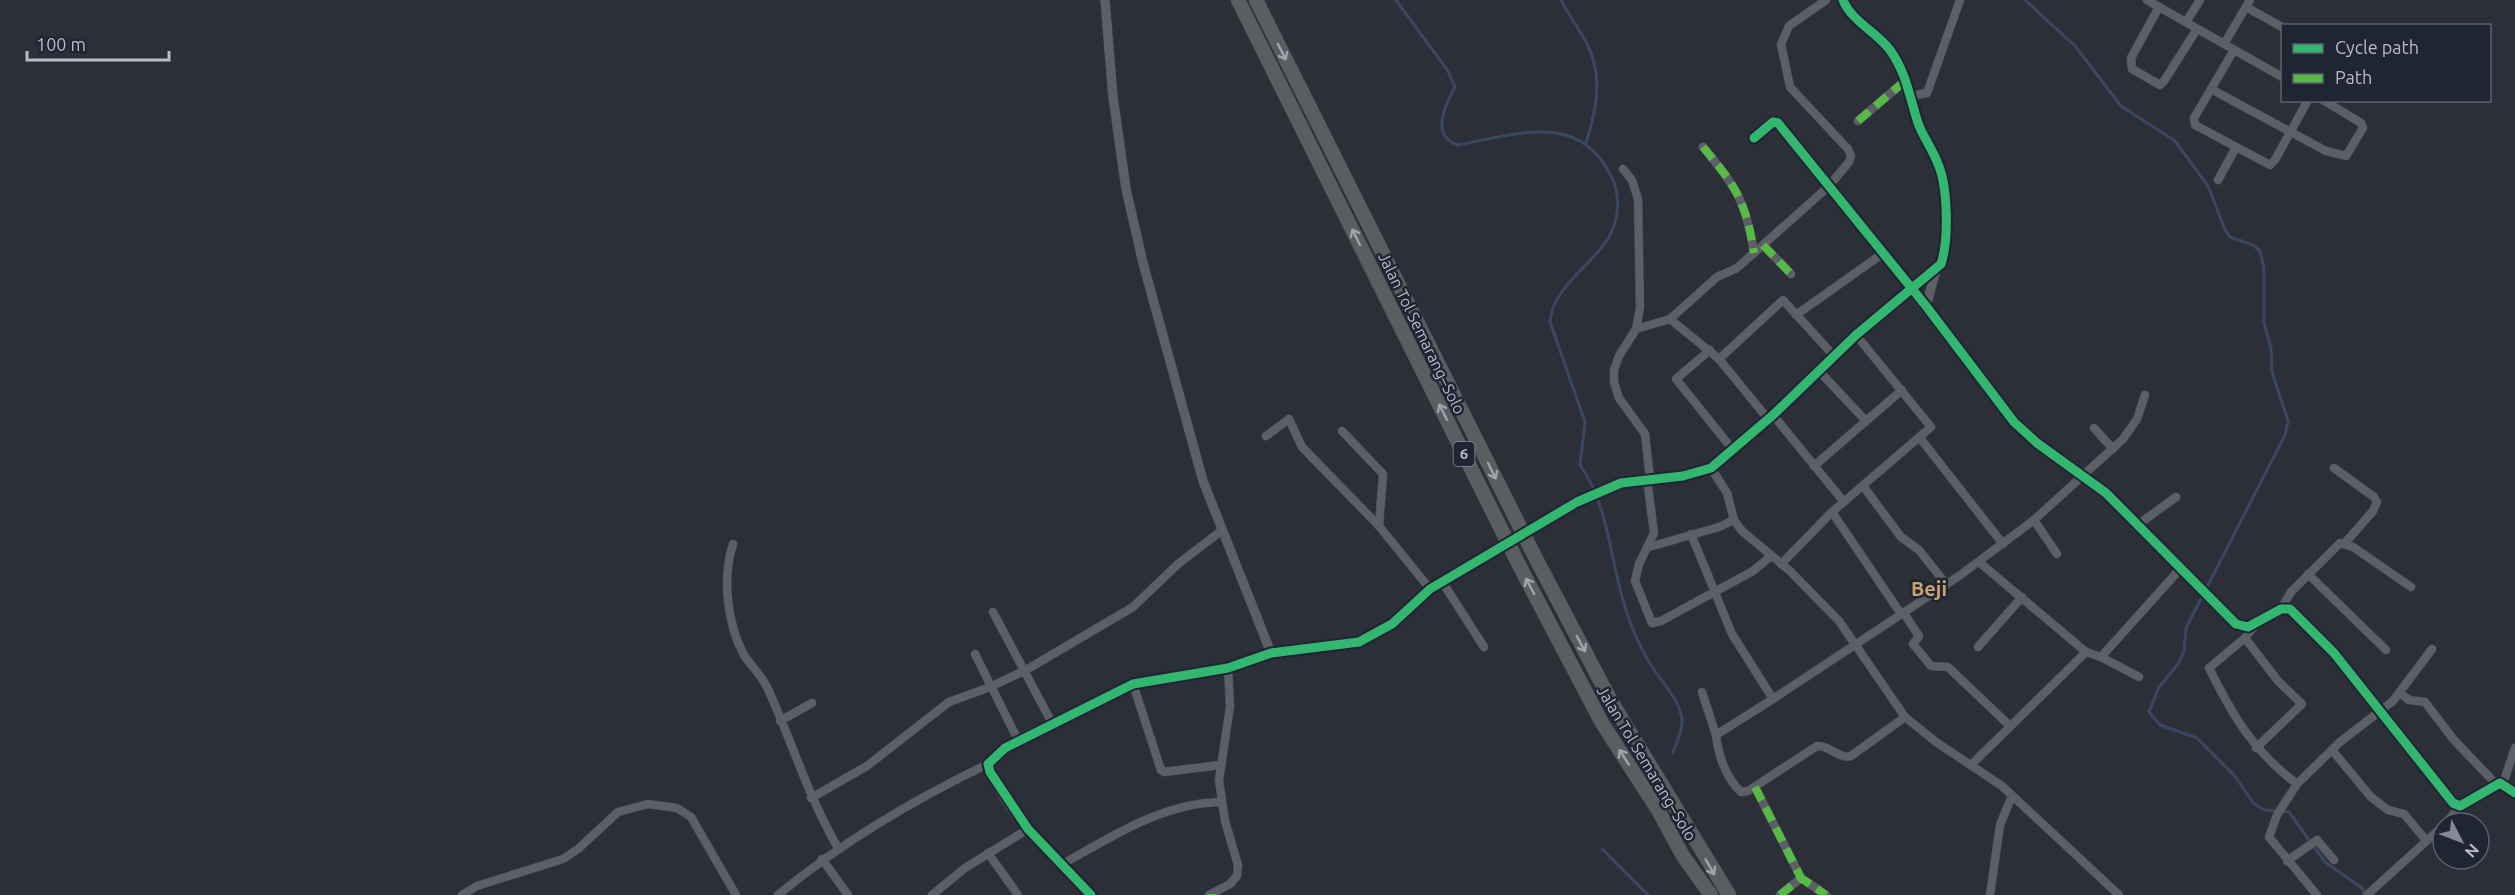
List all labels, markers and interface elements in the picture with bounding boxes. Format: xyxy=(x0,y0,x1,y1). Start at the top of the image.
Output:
scale bar xyxy=(27,24,170,62)
legend xyxy=(2281,24,2491,102)
text: 100 m xyxy=(36,34,86,54)
text: Cycle path xyxy=(2335,37,2419,57)
one-way arrow xyxy=(1277,43,1288,61)
text: Path xyxy=(2335,67,2372,87)
one-way arrow xyxy=(1349,228,1361,246)
street label: Jalan Tol Semarang–Solo xyxy=(1375,249,1469,417)
one-way arrow xyxy=(1436,403,1448,421)
road number: 6 xyxy=(1454,442,1474,466)
one-way arrow xyxy=(1486,461,1498,479)
district label: Beji xyxy=(1911,577,1947,600)
one-way arrow xyxy=(1524,578,1536,595)
one-way arrow xyxy=(1575,635,1587,652)
street label: Jalan Tol Semarang–Solo xyxy=(1594,682,1700,844)
one-way arrow xyxy=(1618,749,1630,765)
north arrow xyxy=(2431,811,2491,871)
text: N xyxy=(2461,841,2483,861)
one-way arrow xyxy=(1704,858,1716,875)

